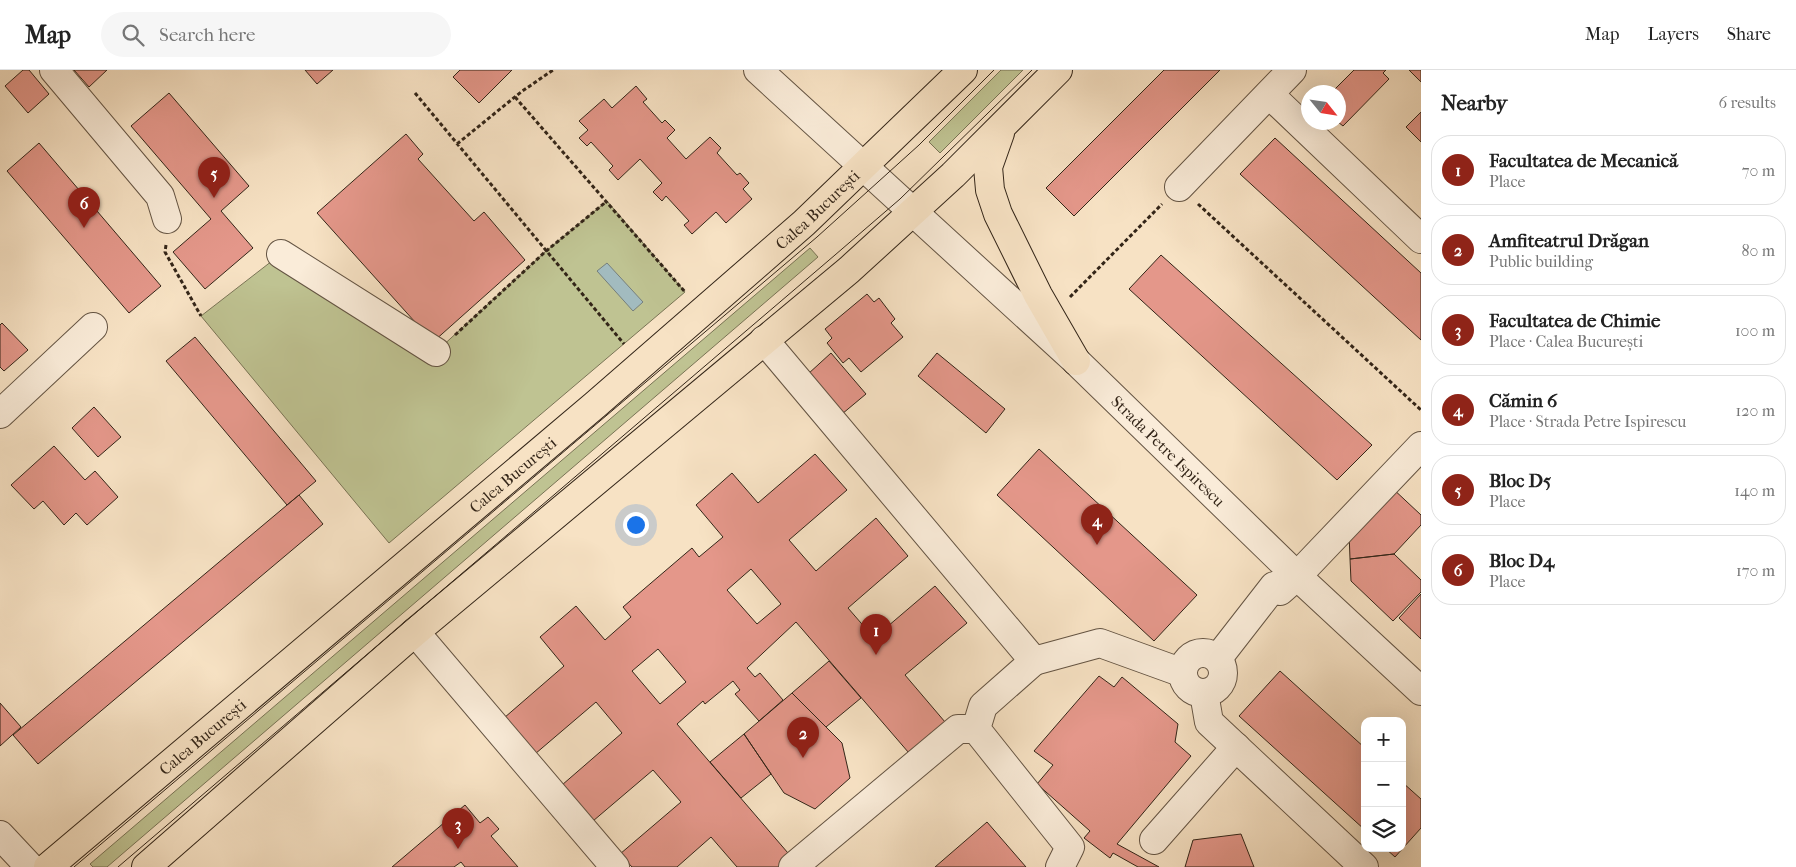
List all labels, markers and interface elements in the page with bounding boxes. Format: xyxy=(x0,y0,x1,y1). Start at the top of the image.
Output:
search box xyxy=(101,12,451,57)
text: Map xyxy=(25,21,71,49)
icon: search xyxy=(119,21,147,49)
text: Search here xyxy=(159,24,255,46)
text: Map xyxy=(1585,24,1619,45)
text: Layers xyxy=(1647,24,1699,45)
text: Share xyxy=(1727,24,1771,45)
north arrow xyxy=(1301,85,1346,130)
text: Nearby xyxy=(1441,91,1507,115)
text: 6 results xyxy=(1718,93,1776,112)
text: Facultatea de Mecanică xyxy=(1489,150,1678,172)
pin: 5 xyxy=(198,157,230,198)
text: 1 xyxy=(1455,161,1461,180)
text: 70 m xyxy=(1742,161,1775,180)
street label: Calea București xyxy=(772,166,864,254)
text: Place xyxy=(1489,172,1525,191)
pin: 6 xyxy=(68,187,100,228)
text: Amfiteatrul Drăgan xyxy=(1489,230,1649,252)
text: 2 xyxy=(1454,241,1462,260)
text: 80 m xyxy=(1741,241,1775,260)
text: Public building xyxy=(1489,252,1593,271)
text: Facultatea de Chimie xyxy=(1489,310,1660,332)
text: 3 xyxy=(1455,321,1461,340)
text: 100 m xyxy=(1735,321,1775,340)
text: Place · Calea București xyxy=(1489,332,1643,351)
text: Cămin 6 xyxy=(1489,390,1557,412)
street label: Strada Petre Ispirescu xyxy=(1107,392,1229,511)
text: 4 xyxy=(1453,401,1463,420)
text: 120 m xyxy=(1736,401,1775,420)
text: Place · Strada Petre Ispirescu xyxy=(1489,412,1686,431)
street label: Calea București xyxy=(466,433,560,517)
text: Bloc D5 xyxy=(1489,470,1551,492)
text: 5 xyxy=(1455,481,1461,500)
text: 140 m xyxy=(1734,481,1775,500)
text: Place xyxy=(1489,492,1525,511)
pin: 4 xyxy=(1081,504,1113,545)
your location xyxy=(623,512,649,538)
text: Bloc D4 xyxy=(1489,550,1554,572)
text: 6 xyxy=(1454,561,1462,580)
text: 170 m xyxy=(1736,561,1775,580)
text: Place xyxy=(1489,572,1525,591)
pin: 1 xyxy=(860,614,892,655)
street label: Calea București xyxy=(155,695,250,779)
pin: 2 xyxy=(787,717,819,758)
map controls xyxy=(1361,717,1406,852)
button: + xyxy=(1361,717,1406,762)
button: − xyxy=(1361,762,1406,807)
button: layers xyxy=(1361,807,1406,852)
pin: 3 xyxy=(442,808,474,849)

